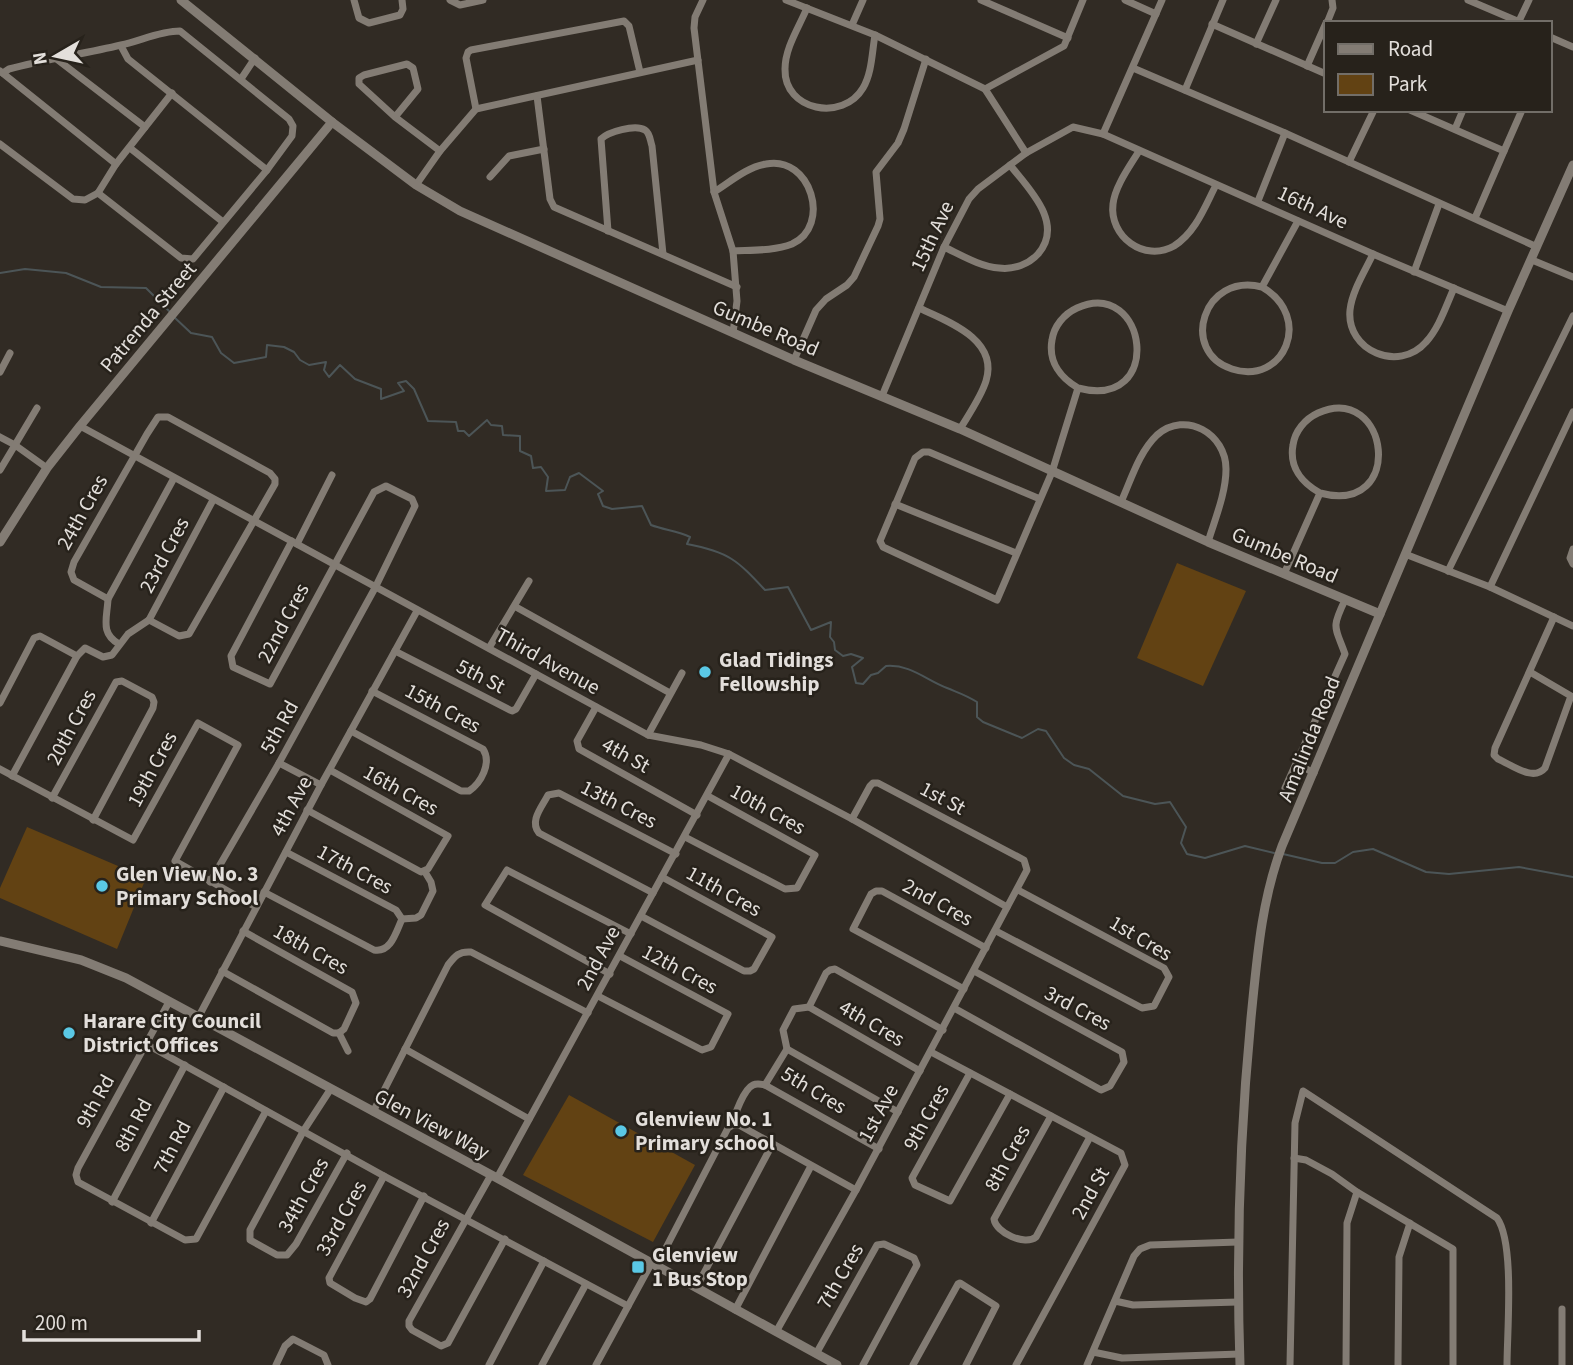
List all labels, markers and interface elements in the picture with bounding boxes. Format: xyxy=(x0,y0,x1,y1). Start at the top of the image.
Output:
north arrow xyxy=(21,21,91,91)
legend xyxy=(1324,21,1552,112)
text: Road xyxy=(1388,34,1433,64)
text: N xyxy=(26,50,55,67)
text: Park xyxy=(1388,69,1428,99)
street label: 16th Ave xyxy=(1273,178,1353,236)
street label: 15th Ave xyxy=(903,196,961,276)
street label: Patrenda Street xyxy=(93,255,203,379)
street label: Gumbe Road xyxy=(708,292,824,364)
street label: 24th Cres xyxy=(49,469,115,555)
street label: 23rd Cres xyxy=(131,512,197,598)
street label: Gumbe Road xyxy=(1227,519,1343,591)
street label: 22nd Cres xyxy=(249,578,317,668)
street label: Third Avenue xyxy=(490,620,606,702)
place label: Glad Tidings Fellowship xyxy=(719,645,834,699)
street label: 5th St xyxy=(451,651,511,701)
marker: Glad Tidings Fellowship xyxy=(697,664,713,680)
street label: Amalinda Road xyxy=(1270,672,1348,806)
street label: 15th Cres xyxy=(400,676,486,741)
street label: 20th Cres xyxy=(39,684,104,770)
street label: 5th Rd xyxy=(252,695,306,759)
street label: 19th Cres xyxy=(120,726,185,812)
street label: 4th St xyxy=(596,730,656,780)
street label: 16th Cres xyxy=(358,757,444,823)
street label: 4th Ave xyxy=(263,770,319,842)
street label: 13th Cres xyxy=(576,772,662,836)
street label: 1st St xyxy=(915,774,971,822)
street label: 10th Cres xyxy=(725,776,811,842)
street label: 17th Cres xyxy=(312,837,398,902)
street label: 11th Cres xyxy=(681,858,767,924)
place label: Glen View No. 3 Primary School xyxy=(116,859,258,913)
street label: 2nd Cres xyxy=(897,870,979,934)
marker: Glen View No. 3 Primary School xyxy=(94,878,110,894)
street label: 1st Cres xyxy=(1104,908,1178,969)
street label: 18th Cres xyxy=(268,916,354,982)
street label: 2nd Ave xyxy=(569,920,627,996)
street label: 12th Cres xyxy=(637,937,723,1002)
street label: 3rd Cres xyxy=(1039,978,1117,1038)
street label: 4th Cres xyxy=(834,992,911,1054)
place label: Harare City Council District Offices xyxy=(83,1006,261,1060)
marker: Harare City Council District Offices xyxy=(61,1025,77,1041)
street label: 5th Cres xyxy=(776,1059,853,1121)
street label: 9th Rd xyxy=(68,1069,122,1133)
street label: 9th Cres xyxy=(896,1078,957,1156)
street label: 1st Ave xyxy=(850,1079,906,1147)
street label: Glen View Way xyxy=(369,1081,495,1167)
street label: 8th Rd xyxy=(106,1093,160,1157)
place label: Glenview No. 1 Primary school xyxy=(635,1104,775,1158)
street label: 7th Rd xyxy=(145,1115,199,1179)
street label: 8th Cres xyxy=(977,1119,1038,1197)
marker: Glenview No. 1 Primary school xyxy=(613,1123,629,1139)
street label: 34th Cres xyxy=(270,1152,336,1238)
street label: 2nd St xyxy=(1063,1161,1117,1225)
street label: 33rd Cres xyxy=(308,1175,374,1261)
street label: 32nd Cres xyxy=(389,1213,457,1303)
street label: 7th Cres xyxy=(809,1237,871,1314)
place label: Glenview 1 Bus Stop xyxy=(652,1240,748,1294)
marker: Glenview 1 Bus Stop xyxy=(630,1259,646,1275)
scale bar xyxy=(24,1298,200,1342)
text: 200 m xyxy=(35,1308,88,1338)

